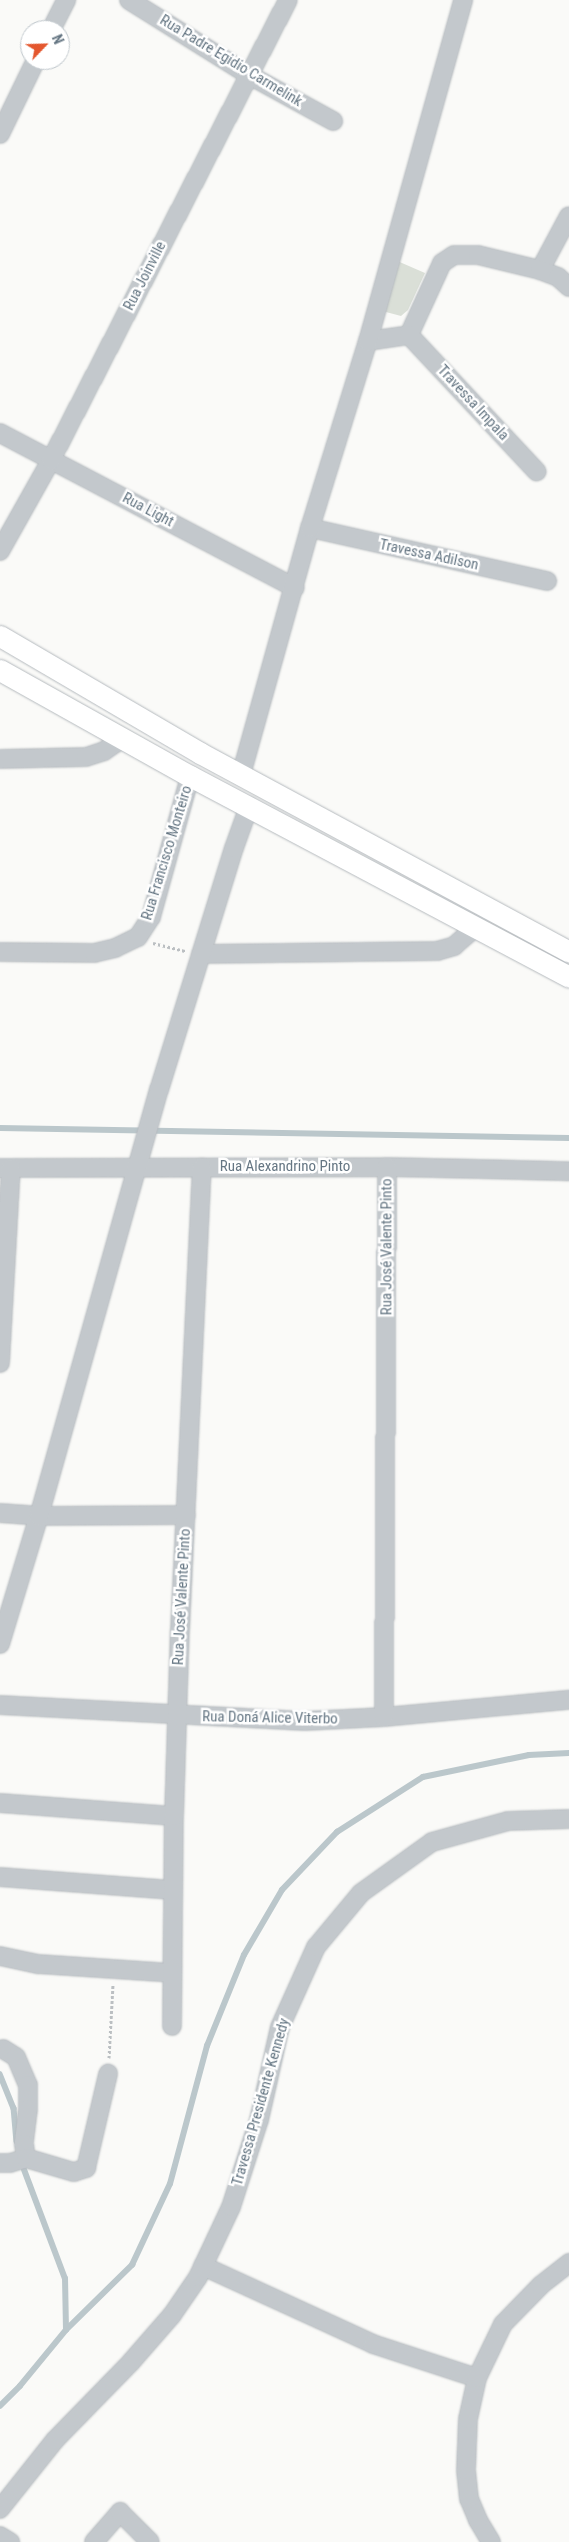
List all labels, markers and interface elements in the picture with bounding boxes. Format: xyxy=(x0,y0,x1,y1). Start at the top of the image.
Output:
street label: Rua Padre Egidio Carmelink xyxy=(156,11,306,111)
north arrow xyxy=(20,20,70,70)
text: N xyxy=(49,32,67,46)
street label: Rua Joinville xyxy=(120,238,170,314)
street label: Travessa Impala xyxy=(434,362,512,444)
street label: Rua Light xyxy=(119,489,177,531)
street label: Travessa Adilson xyxy=(378,536,480,574)
street label: Rua Francisco Monteiro xyxy=(138,784,196,922)
street label: Rua Alexandrino Pinto xyxy=(220,1158,350,1176)
street label: Rua José Valente Pinto xyxy=(378,1179,396,1315)
street label: Rua José Valente Pinto xyxy=(169,1528,195,1666)
street label: Rua Doná Alice Viterbo xyxy=(202,1708,338,1728)
street label: Travessa Presidente Kennedy xyxy=(228,2016,294,2188)

